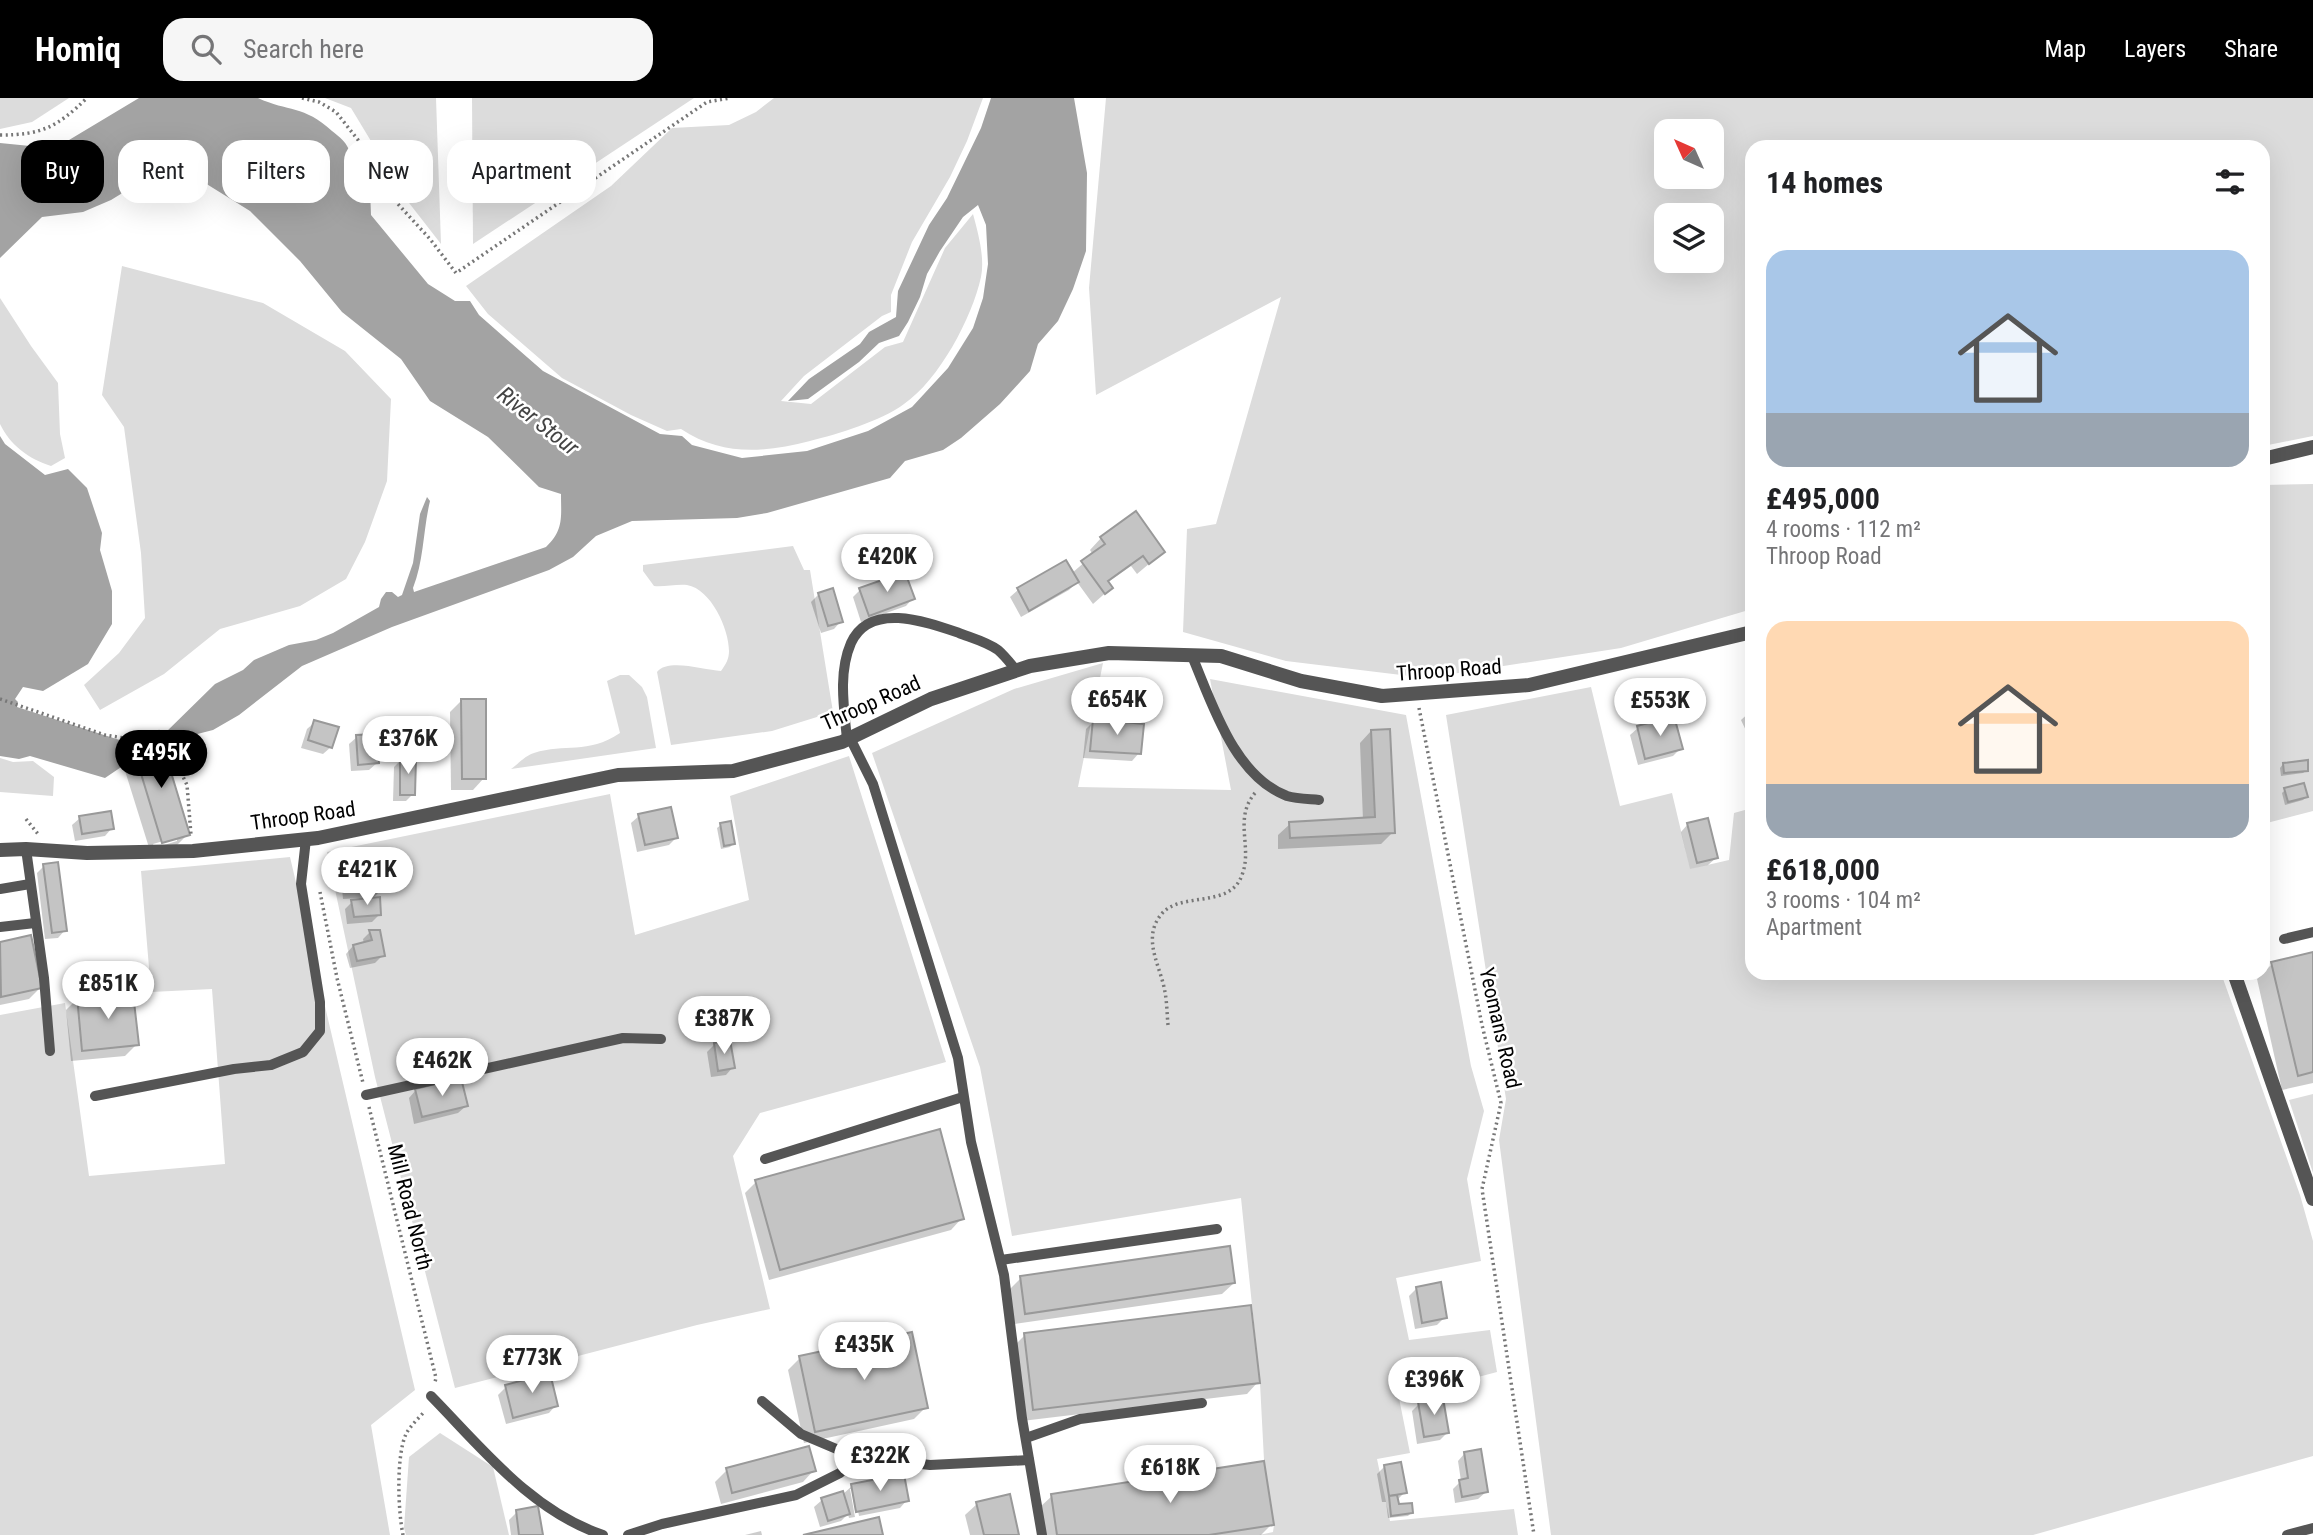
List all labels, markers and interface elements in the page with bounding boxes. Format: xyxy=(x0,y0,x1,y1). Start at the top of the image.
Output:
search box xyxy=(163,18,653,81)
text: Homiq xyxy=(35,30,121,69)
icon: search xyxy=(187,30,225,68)
text: Search here xyxy=(243,34,364,64)
text: Map xyxy=(2045,35,2086,63)
text: Layers xyxy=(2124,35,2186,63)
text: Share xyxy=(2224,35,2278,63)
north arrow xyxy=(1654,119,1724,189)
map controls xyxy=(1654,119,1724,273)
chip: Buy xyxy=(21,140,104,203)
chip: Rent xyxy=(118,140,208,203)
chip: Filters xyxy=(222,140,330,203)
chip: New xyxy=(344,140,433,203)
chip: Apartment xyxy=(447,140,596,203)
icon: filters xyxy=(2211,163,2249,201)
text: 14 homes xyxy=(1766,165,1883,200)
button: layers xyxy=(1654,203,1724,273)
icon: home xyxy=(1945,295,2071,421)
water label: River Stour xyxy=(492,381,585,462)
text: £495,000 xyxy=(1766,481,1880,516)
text: 4 rooms · 112 m² xyxy=(1766,516,1921,543)
pin: £420K xyxy=(838,534,936,594)
text: £420K xyxy=(857,543,917,570)
text: Throop Road xyxy=(1766,543,1882,570)
street label: Throop Road xyxy=(1395,654,1503,686)
icon: home xyxy=(1945,666,2071,792)
street label: Throop Road xyxy=(818,671,924,735)
pin: £654K xyxy=(1068,678,1166,737)
pin: £553K xyxy=(1611,678,1709,738)
text: £654K xyxy=(1087,686,1147,713)
text: £553K xyxy=(1630,687,1690,714)
pin: £376K xyxy=(359,716,457,776)
text: £376K xyxy=(378,725,438,752)
pin: £495K xyxy=(112,730,210,790)
text: £495K xyxy=(131,739,191,766)
street label: Throop Road xyxy=(249,797,357,835)
pin: £421K xyxy=(318,848,416,907)
text: £618,000 xyxy=(1766,852,1880,887)
text: £421K xyxy=(337,856,397,883)
text: 3 rooms · 104 m² xyxy=(1766,887,1921,914)
text: Apartment xyxy=(1766,914,1862,941)
pin: £851K xyxy=(59,962,157,1021)
street label: Yeomans Road xyxy=(1474,965,1526,1091)
text: £851K xyxy=(78,970,138,997)
pin: £387K xyxy=(675,996,773,1056)
text: £387K xyxy=(694,1005,754,1032)
pin: £462K xyxy=(393,1038,491,1098)
text: £462K xyxy=(412,1047,472,1074)
street label: Mill Road North xyxy=(383,1142,437,1272)
pin: £435K xyxy=(815,1322,913,1382)
text: £435K xyxy=(834,1331,894,1358)
pin: £773K xyxy=(483,1336,581,1395)
text: £773K xyxy=(502,1344,562,1371)
pin: £396K xyxy=(1385,1358,1483,1417)
text: £396K xyxy=(1404,1366,1464,1393)
pin: £322K xyxy=(831,1434,929,1493)
text: £322K xyxy=(850,1442,910,1469)
pin: £618K xyxy=(1121,1446,1219,1505)
text: £618K xyxy=(1140,1454,1200,1481)

